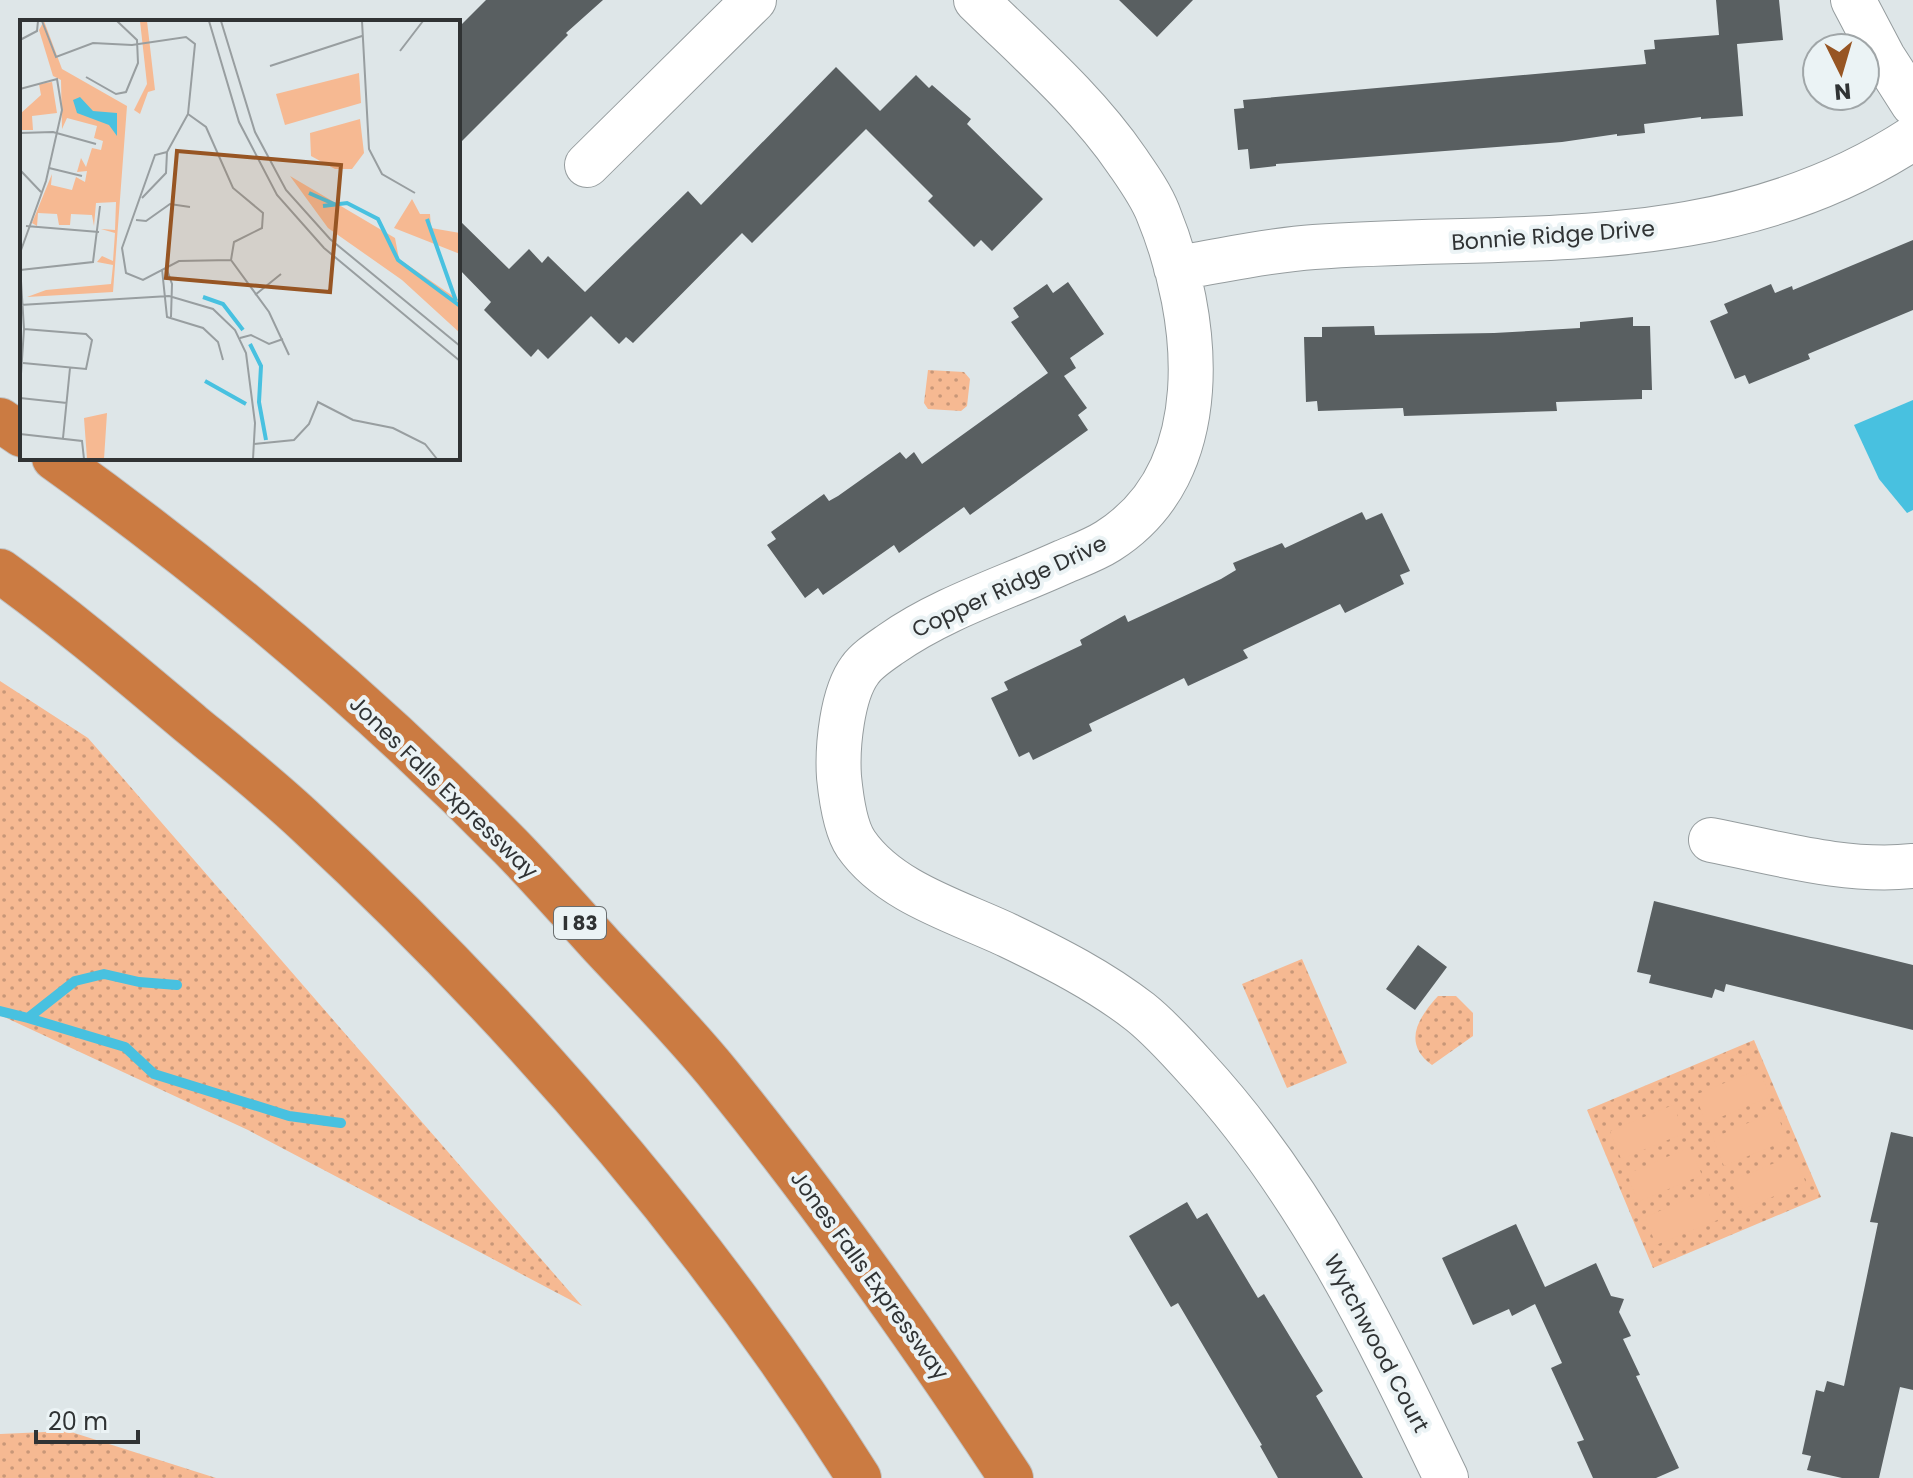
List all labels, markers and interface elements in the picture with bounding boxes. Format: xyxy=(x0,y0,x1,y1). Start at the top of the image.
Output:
inset map xyxy=(20,20,460,460)
north arrow xyxy=(1801,32,1881,112)
text: N xyxy=(1833,75,1852,108)
street label: Bonnie Ridge Drive xyxy=(1450,213,1656,258)
street label: Copper Ridge Drive xyxy=(907,528,1112,645)
street label: Jones Falls Expressway xyxy=(342,689,545,886)
road number: I 83 xyxy=(554,907,606,939)
street label: Jones Falls Expressway xyxy=(783,1164,956,1387)
street label: Wytchwood Court xyxy=(1316,1249,1437,1438)
scale bar xyxy=(36,1394,138,1444)
text: 20 m xyxy=(48,1405,108,1438)

